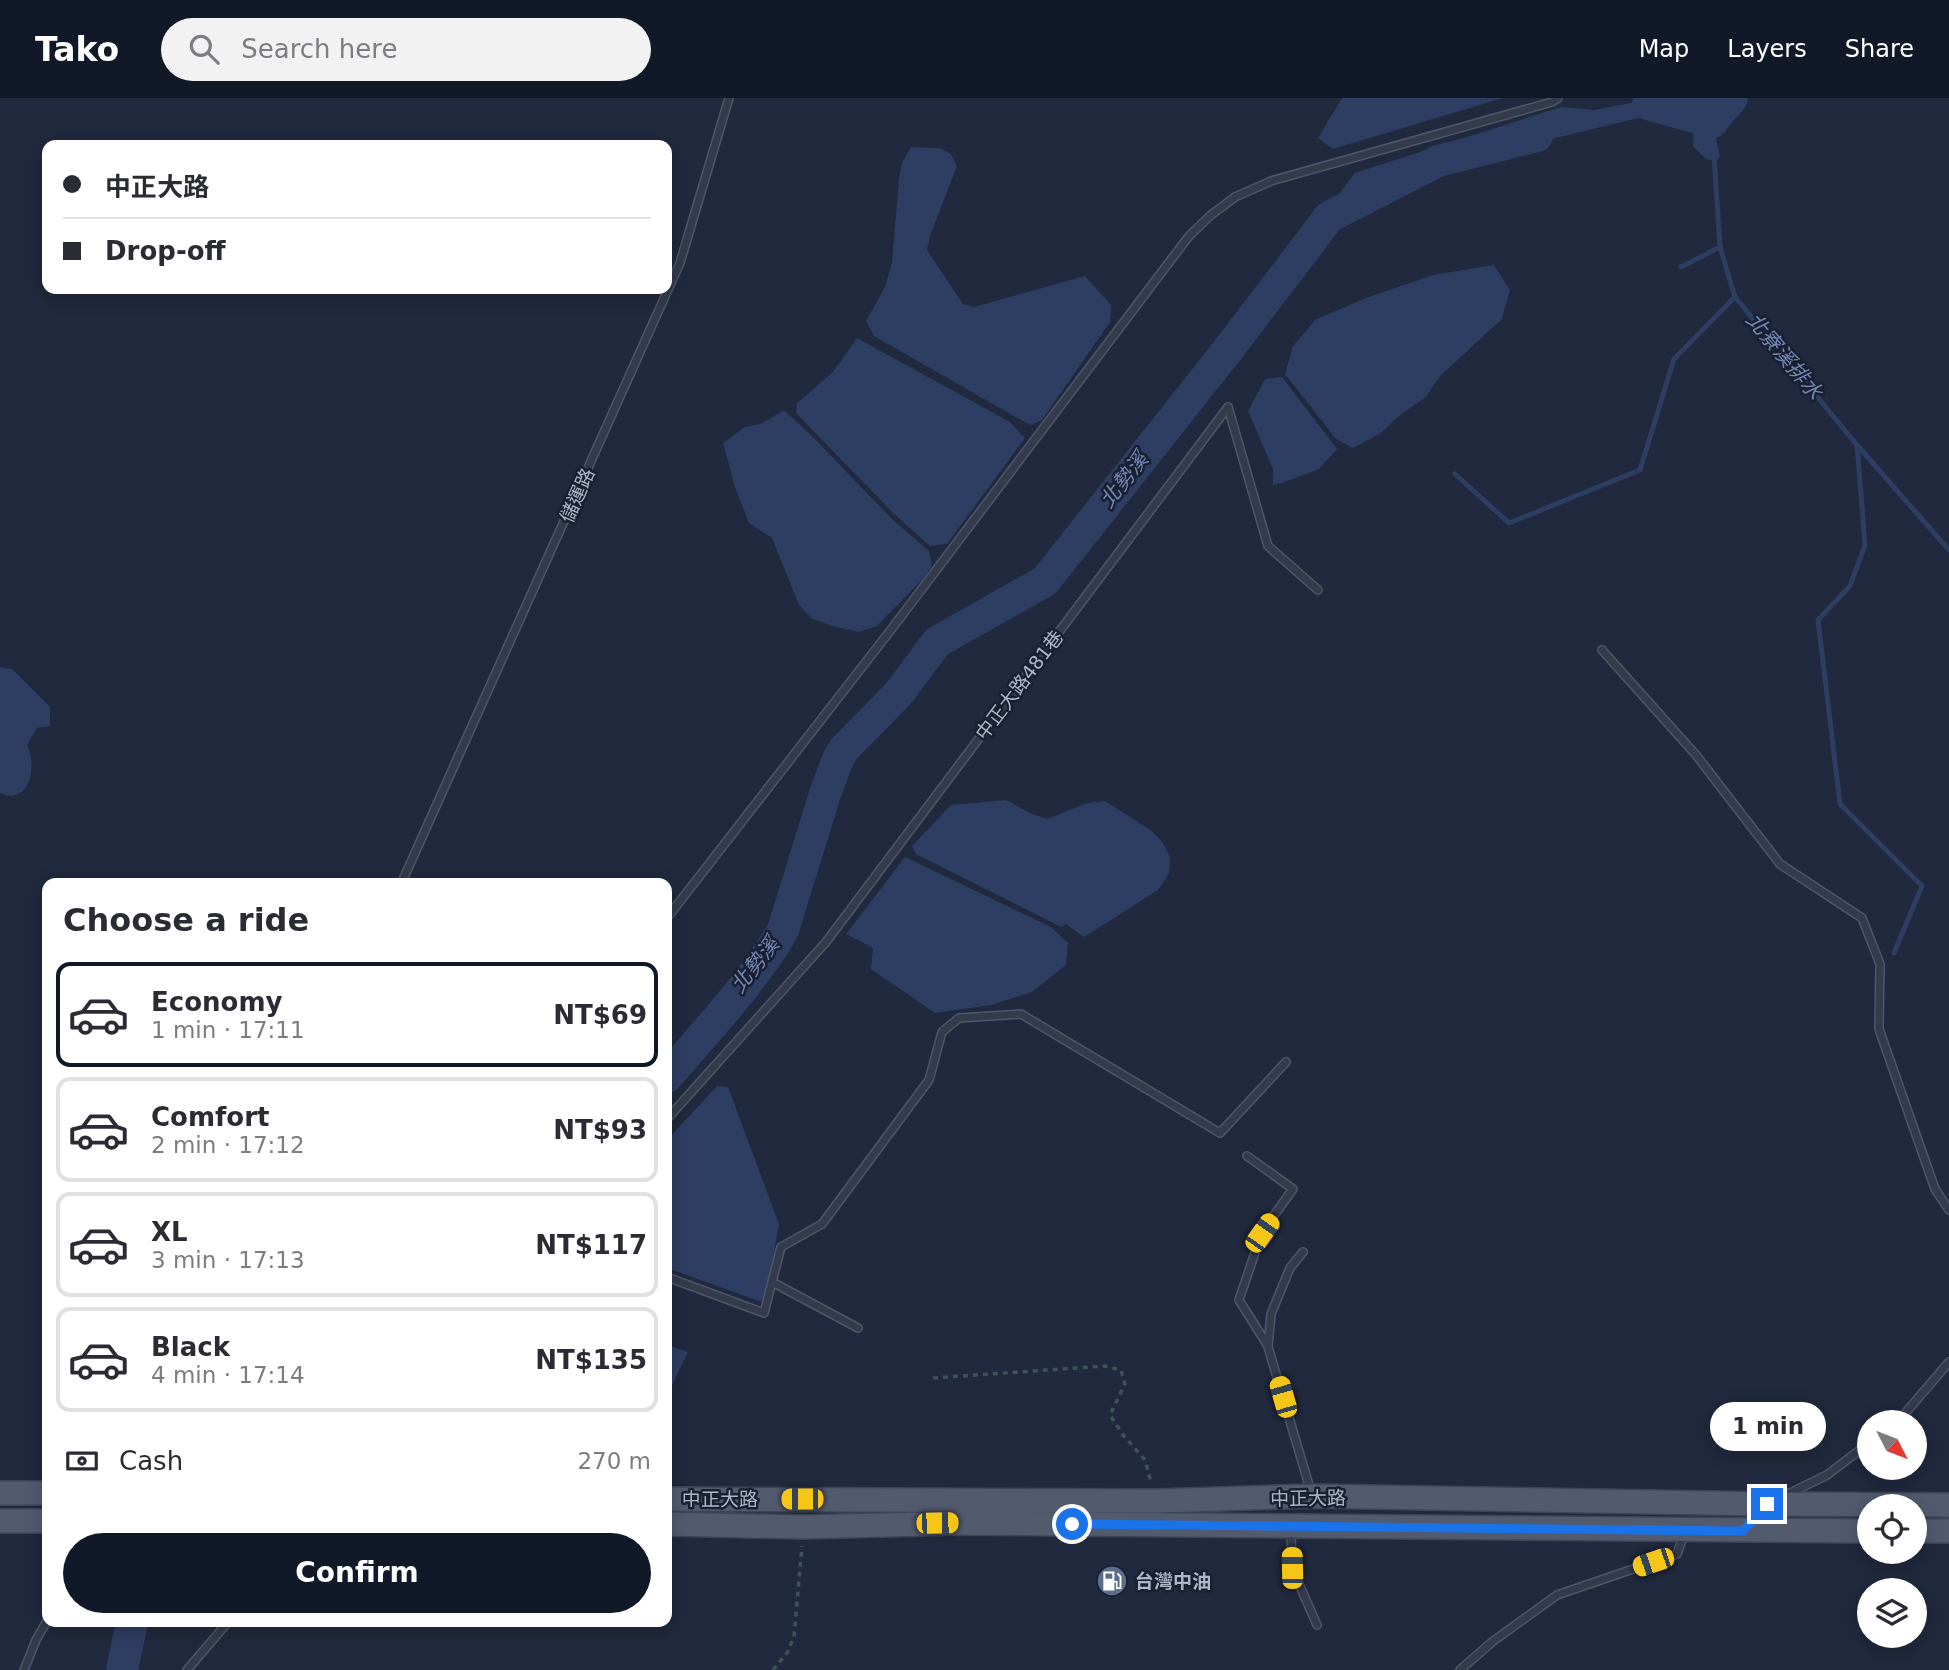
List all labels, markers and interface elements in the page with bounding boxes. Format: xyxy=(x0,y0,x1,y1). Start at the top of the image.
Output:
search box xyxy=(161,18,651,81)
text: Tako xyxy=(35,30,119,69)
icon: search xyxy=(185,30,223,68)
text: Search here xyxy=(241,34,397,64)
text: Map xyxy=(1639,35,1689,63)
text: Layers xyxy=(1727,35,1807,63)
text: Share xyxy=(1845,35,1914,63)
text: 中正大路 xyxy=(105,172,209,202)
text: Drop-off xyxy=(105,236,226,266)
water label: 北寮溪排水 xyxy=(1741,308,1828,405)
water label: 北勢溪 xyxy=(1095,445,1155,512)
street label: 儲運路 xyxy=(555,464,599,526)
street label: 中正大路481巷 xyxy=(971,626,1067,744)
text: Choose a ride xyxy=(63,901,309,939)
water label: 北勢溪 xyxy=(726,930,786,997)
icon: car xyxy=(67,983,130,1046)
text: Economy xyxy=(151,987,282,1017)
text: NT$69 xyxy=(553,1000,647,1030)
text: 1 min · 17:11 xyxy=(151,1017,305,1043)
icon: car xyxy=(67,1098,130,1161)
text: Comfort xyxy=(151,1102,269,1132)
text: NT$93 xyxy=(553,1115,647,1145)
text: 2 min · 17:12 xyxy=(151,1132,305,1158)
car xyxy=(1242,1210,1283,1256)
icon: car xyxy=(67,1213,130,1276)
text: XL xyxy=(151,1217,188,1247)
text: NT$117 xyxy=(535,1230,647,1260)
text: 3 min · 17:13 xyxy=(151,1247,305,1273)
icon: car xyxy=(67,1328,130,1391)
text: Black xyxy=(151,1332,230,1362)
text: NT$135 xyxy=(535,1345,647,1375)
text: 4 min · 17:14 xyxy=(151,1362,305,1388)
car xyxy=(1268,1374,1299,1420)
callout: 1 min xyxy=(1709,1402,1825,1452)
north arrow xyxy=(1857,1410,1927,1480)
map controls xyxy=(1857,1410,1927,1648)
text: 1 min xyxy=(1732,1413,1804,1439)
icon: cash xyxy=(63,1442,101,1480)
text: Cash xyxy=(119,1446,183,1476)
text: 270 m xyxy=(577,1448,651,1474)
street label: 中正大路 xyxy=(1270,1486,1346,1510)
street label: 中正大路 xyxy=(682,1488,758,1510)
route end xyxy=(1751,1488,1783,1520)
car xyxy=(782,1489,824,1510)
button: locate xyxy=(1857,1494,1927,1564)
route start xyxy=(1056,1508,1088,1540)
car xyxy=(916,1512,959,1534)
button: Confirm xyxy=(63,1533,651,1613)
car xyxy=(1630,1545,1677,1579)
car xyxy=(1282,1547,1303,1589)
fuel station icon: 台灣中油 xyxy=(1095,1564,1129,1598)
place label: 台灣中油 xyxy=(1135,1570,1211,1592)
button: layers xyxy=(1857,1578,1927,1648)

